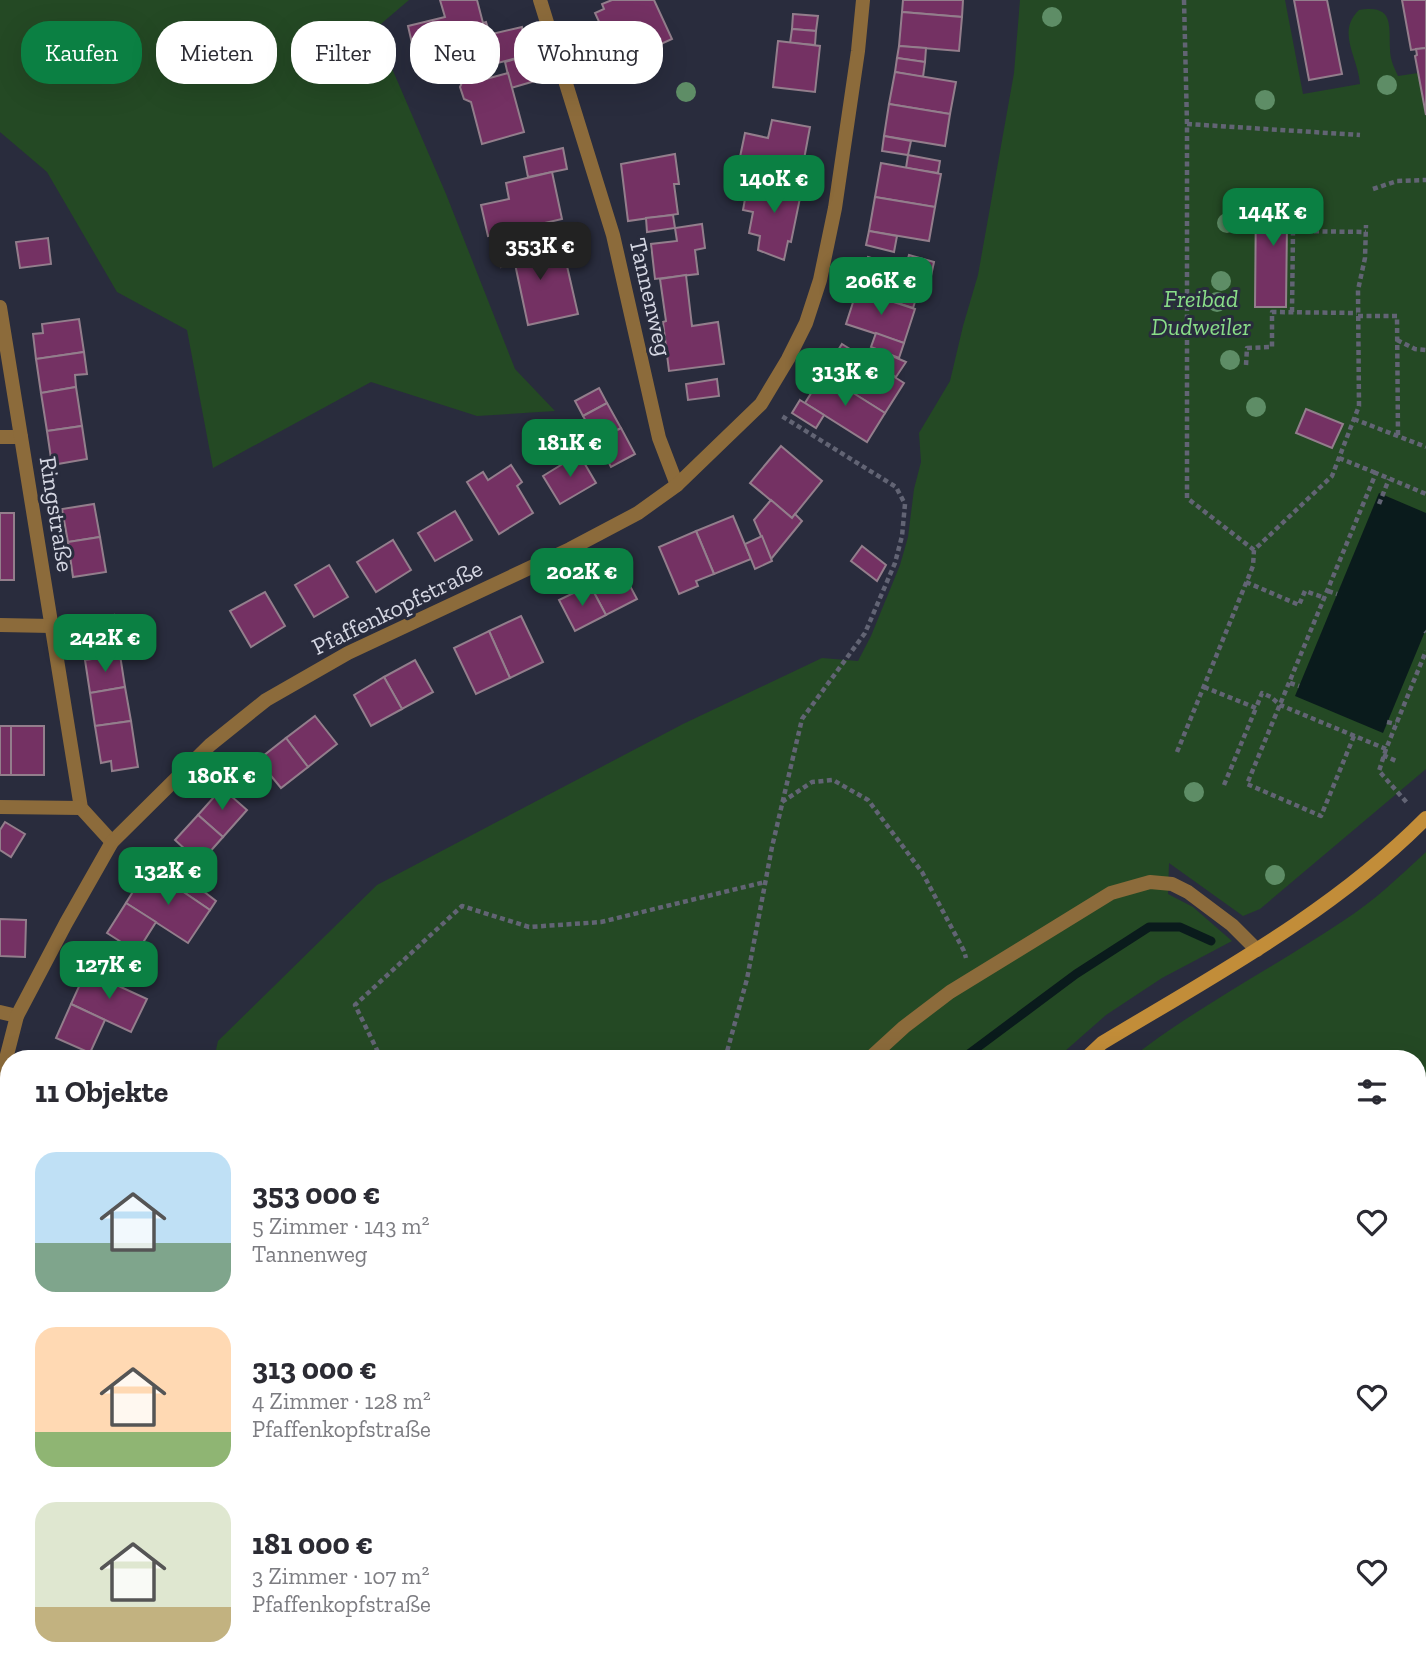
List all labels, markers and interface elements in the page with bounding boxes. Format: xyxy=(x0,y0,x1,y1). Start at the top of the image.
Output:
chip: Kaufen xyxy=(21,21,142,84)
chip: Mieten xyxy=(156,21,277,84)
chip: Filter xyxy=(291,21,396,84)
chip: Neu xyxy=(410,21,500,84)
chip: Wohnung xyxy=(514,21,663,84)
pin: 140K € xyxy=(717,156,831,215)
text: 140K € xyxy=(739,164,809,192)
pin: 144K € xyxy=(1216,188,1330,248)
text: 144K € xyxy=(1239,197,1307,225)
pin: 353K € xyxy=(483,222,597,282)
text: 353K € xyxy=(505,231,575,259)
street label: Tannenweg xyxy=(623,235,679,359)
pin: 206K € xyxy=(824,258,938,317)
text: 206K € xyxy=(845,266,917,294)
park label: Freibad Dudweiler xyxy=(1151,284,1251,341)
pin: 313K € xyxy=(788,348,902,408)
text: 313K € xyxy=(811,357,879,385)
pin: 181K € xyxy=(513,420,627,479)
text: 181K € xyxy=(538,428,602,456)
street label: Ringstraße xyxy=(34,454,80,574)
pin: 202K € xyxy=(525,548,639,608)
street label: Pfaffenkopfstraße xyxy=(307,553,487,661)
text: 202K € xyxy=(546,557,618,585)
pin: 242K € xyxy=(48,614,162,674)
text: 242K € xyxy=(69,623,141,651)
pin: 180K € xyxy=(165,752,279,812)
text: 180K € xyxy=(188,761,256,789)
pin: 132K € xyxy=(111,848,225,907)
text: 132K € xyxy=(134,856,202,884)
pin: 127K € xyxy=(52,942,166,1001)
text: 127K € xyxy=(76,950,142,978)
icon: filters xyxy=(1353,1073,1391,1111)
text: 11 Objekte xyxy=(35,1074,168,1110)
text: 353 000 € xyxy=(252,1176,380,1212)
icon: home xyxy=(91,1180,175,1264)
icon: heart xyxy=(1353,1203,1391,1241)
text: 5 Zimmer · 143 m² xyxy=(252,1212,430,1240)
text: Tannenweg xyxy=(252,1240,367,1268)
text: 313 000 € xyxy=(252,1351,377,1387)
icon: home xyxy=(91,1355,175,1439)
icon: heart xyxy=(1353,1378,1391,1416)
text: 4 Zimmer · 128 m² xyxy=(252,1387,431,1415)
text: Pfaffenkopfstraße xyxy=(252,1415,431,1443)
text: 181 000 € xyxy=(252,1526,373,1562)
icon: home xyxy=(91,1530,175,1614)
icon: heart xyxy=(1353,1553,1391,1591)
text: 3 Zimmer · 107 m² xyxy=(252,1562,429,1590)
text: Pfaffenkopfstraße xyxy=(252,1590,431,1618)

